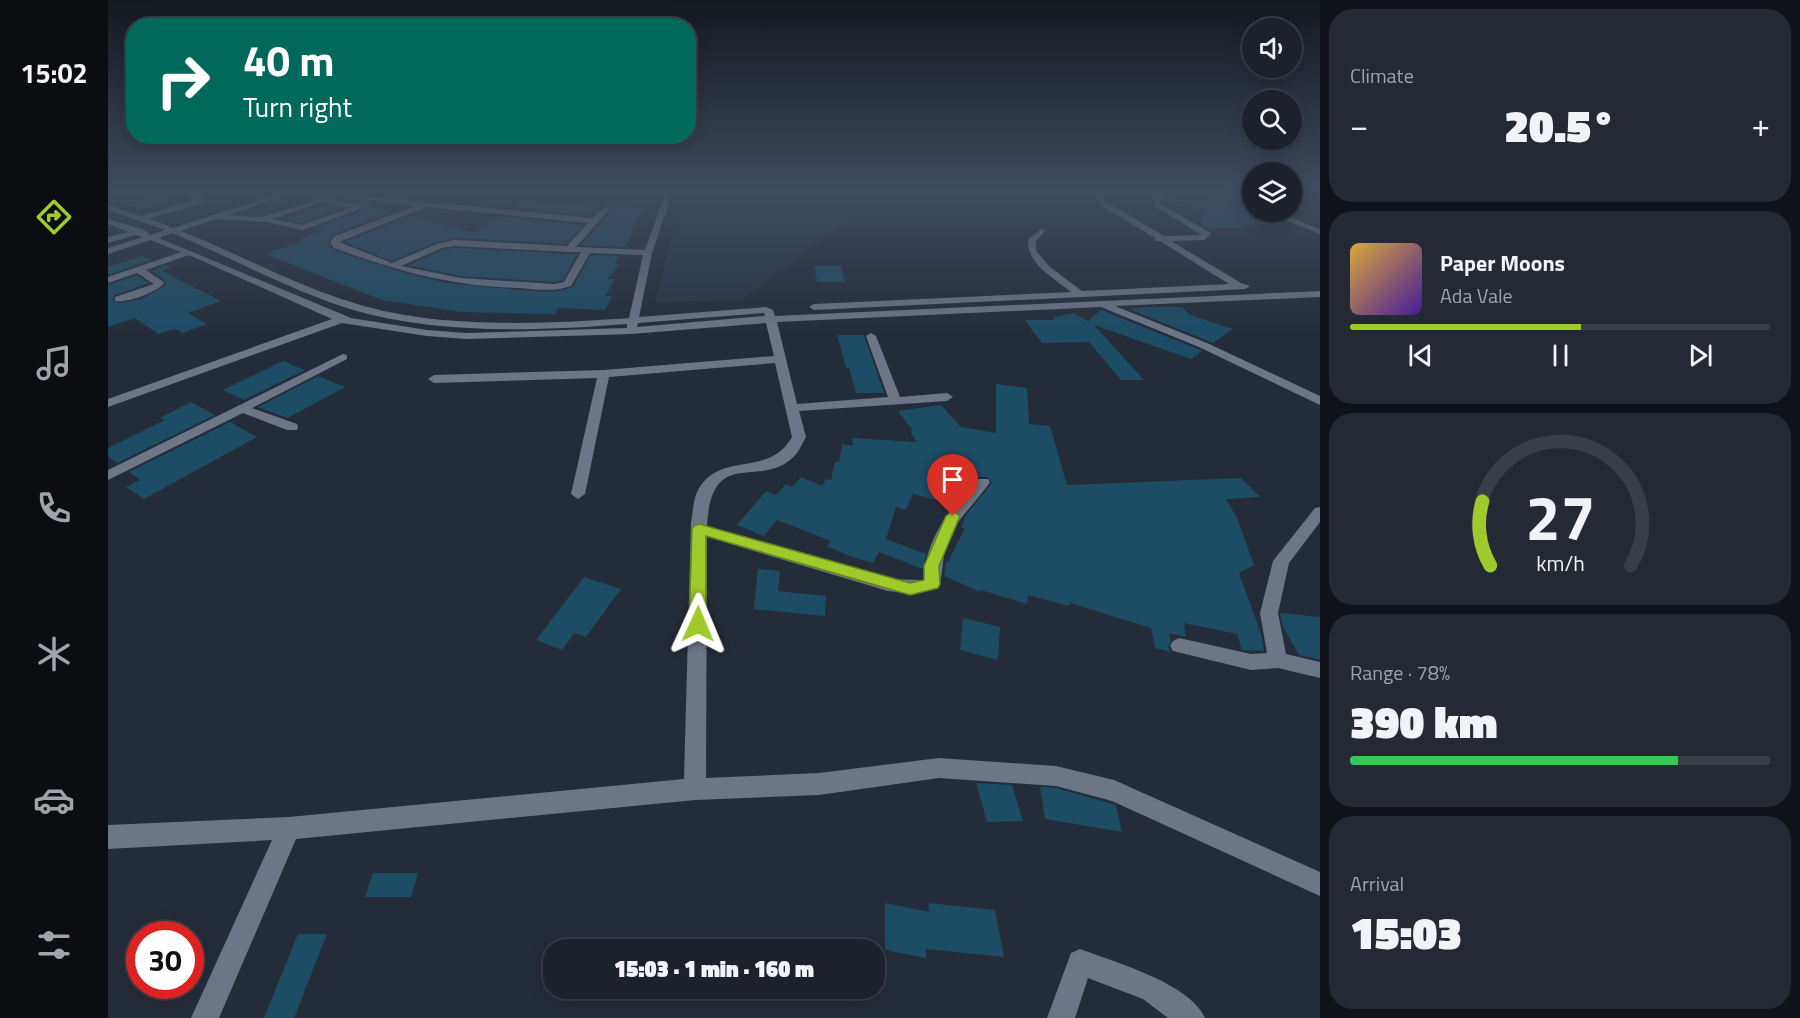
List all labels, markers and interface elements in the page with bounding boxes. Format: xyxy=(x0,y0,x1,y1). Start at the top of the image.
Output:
map controls xyxy=(1242,18,1302,222)
button: sound xyxy=(1242,18,1302,78)
text: 40 m xyxy=(243,28,335,92)
icon: right xyxy=(144,42,222,120)
text: 15:02 xyxy=(20,52,88,93)
text: Climate xyxy=(1350,60,1414,91)
text: Turn right xyxy=(243,86,352,127)
button: search xyxy=(1242,90,1302,150)
text: 20.5° xyxy=(1504,91,1616,159)
text: − xyxy=(1350,100,1368,150)
text: + xyxy=(1752,100,1770,150)
button: layers xyxy=(1242,162,1302,222)
icon: directions xyxy=(33,196,75,238)
text: Paper Moons xyxy=(1440,246,1565,280)
text: Ada Vale xyxy=(1440,280,1513,311)
icon: previous xyxy=(1404,339,1437,372)
icon: pause xyxy=(1544,339,1577,372)
icon: next xyxy=(1684,339,1717,372)
icon: music xyxy=(33,342,75,384)
pin xyxy=(927,454,978,516)
icon: arrive xyxy=(936,463,969,496)
text: 27 xyxy=(1525,469,1595,564)
icon: phone xyxy=(33,487,75,529)
text: km/h xyxy=(1536,547,1584,579)
position arrow xyxy=(666,592,730,656)
icon: climate xyxy=(33,633,75,675)
text: Range · 78% xyxy=(1350,657,1450,688)
text: 390 km xyxy=(1350,687,1498,755)
icon: car xyxy=(33,779,75,821)
text: Arrival xyxy=(1350,868,1404,899)
text: 15:03 xyxy=(1350,898,1462,966)
speed limit sign: 30 xyxy=(126,921,204,999)
icon: filters xyxy=(33,924,75,966)
text: 15:03 · 1 min · 160 m xyxy=(614,952,814,986)

